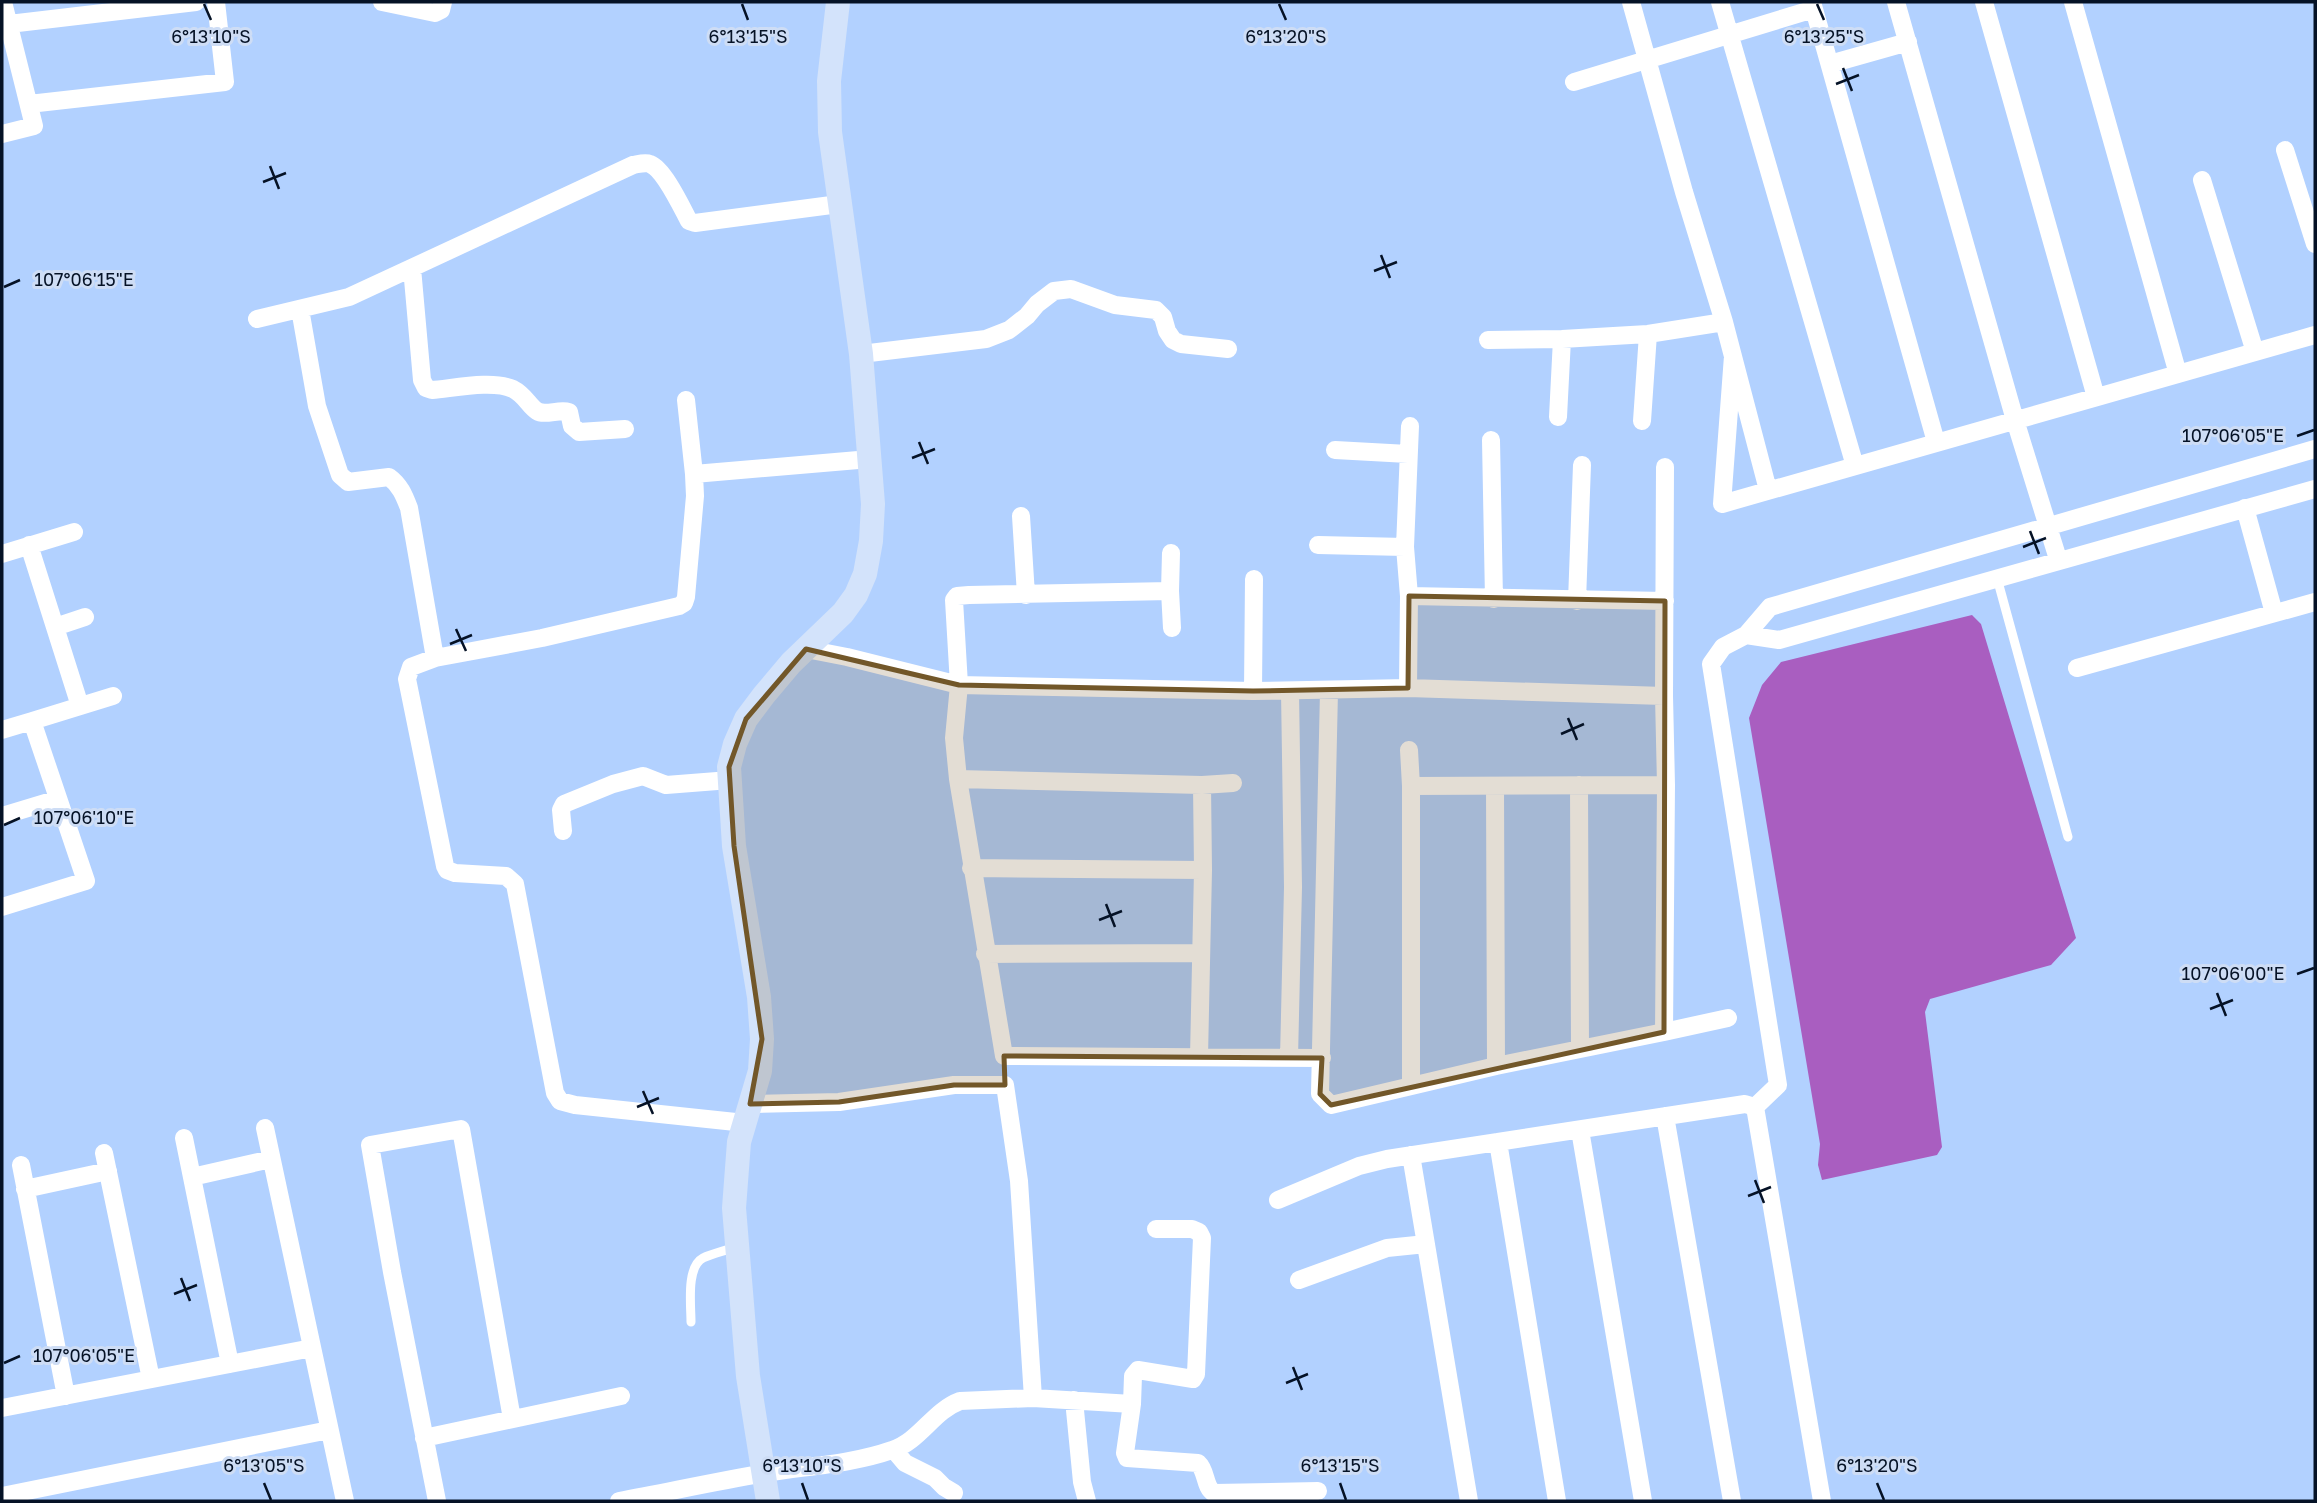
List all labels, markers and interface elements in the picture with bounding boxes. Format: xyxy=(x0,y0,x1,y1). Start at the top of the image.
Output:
text: 6°13'10"S xyxy=(171,25,251,47)
text: 6°13'15"S xyxy=(709,25,787,47)
text: 6°13'20"S xyxy=(1245,25,1327,47)
text: 6°13'25"S xyxy=(1784,25,1864,47)
text: 107°06'15"E xyxy=(34,268,134,290)
text: 107°06'05"E xyxy=(2182,424,2284,446)
text: 107°06'10"E xyxy=(34,806,134,828)
text: 107°06'00"E xyxy=(2182,962,2284,984)
text: 107°06'05"E xyxy=(33,1344,135,1366)
text: 6°13'05"S xyxy=(223,1454,305,1476)
text: 6°13'10"S xyxy=(762,1454,842,1476)
text: 6°13'15"S xyxy=(1301,1454,1379,1476)
text: 6°13'20"S xyxy=(1836,1454,1918,1476)

